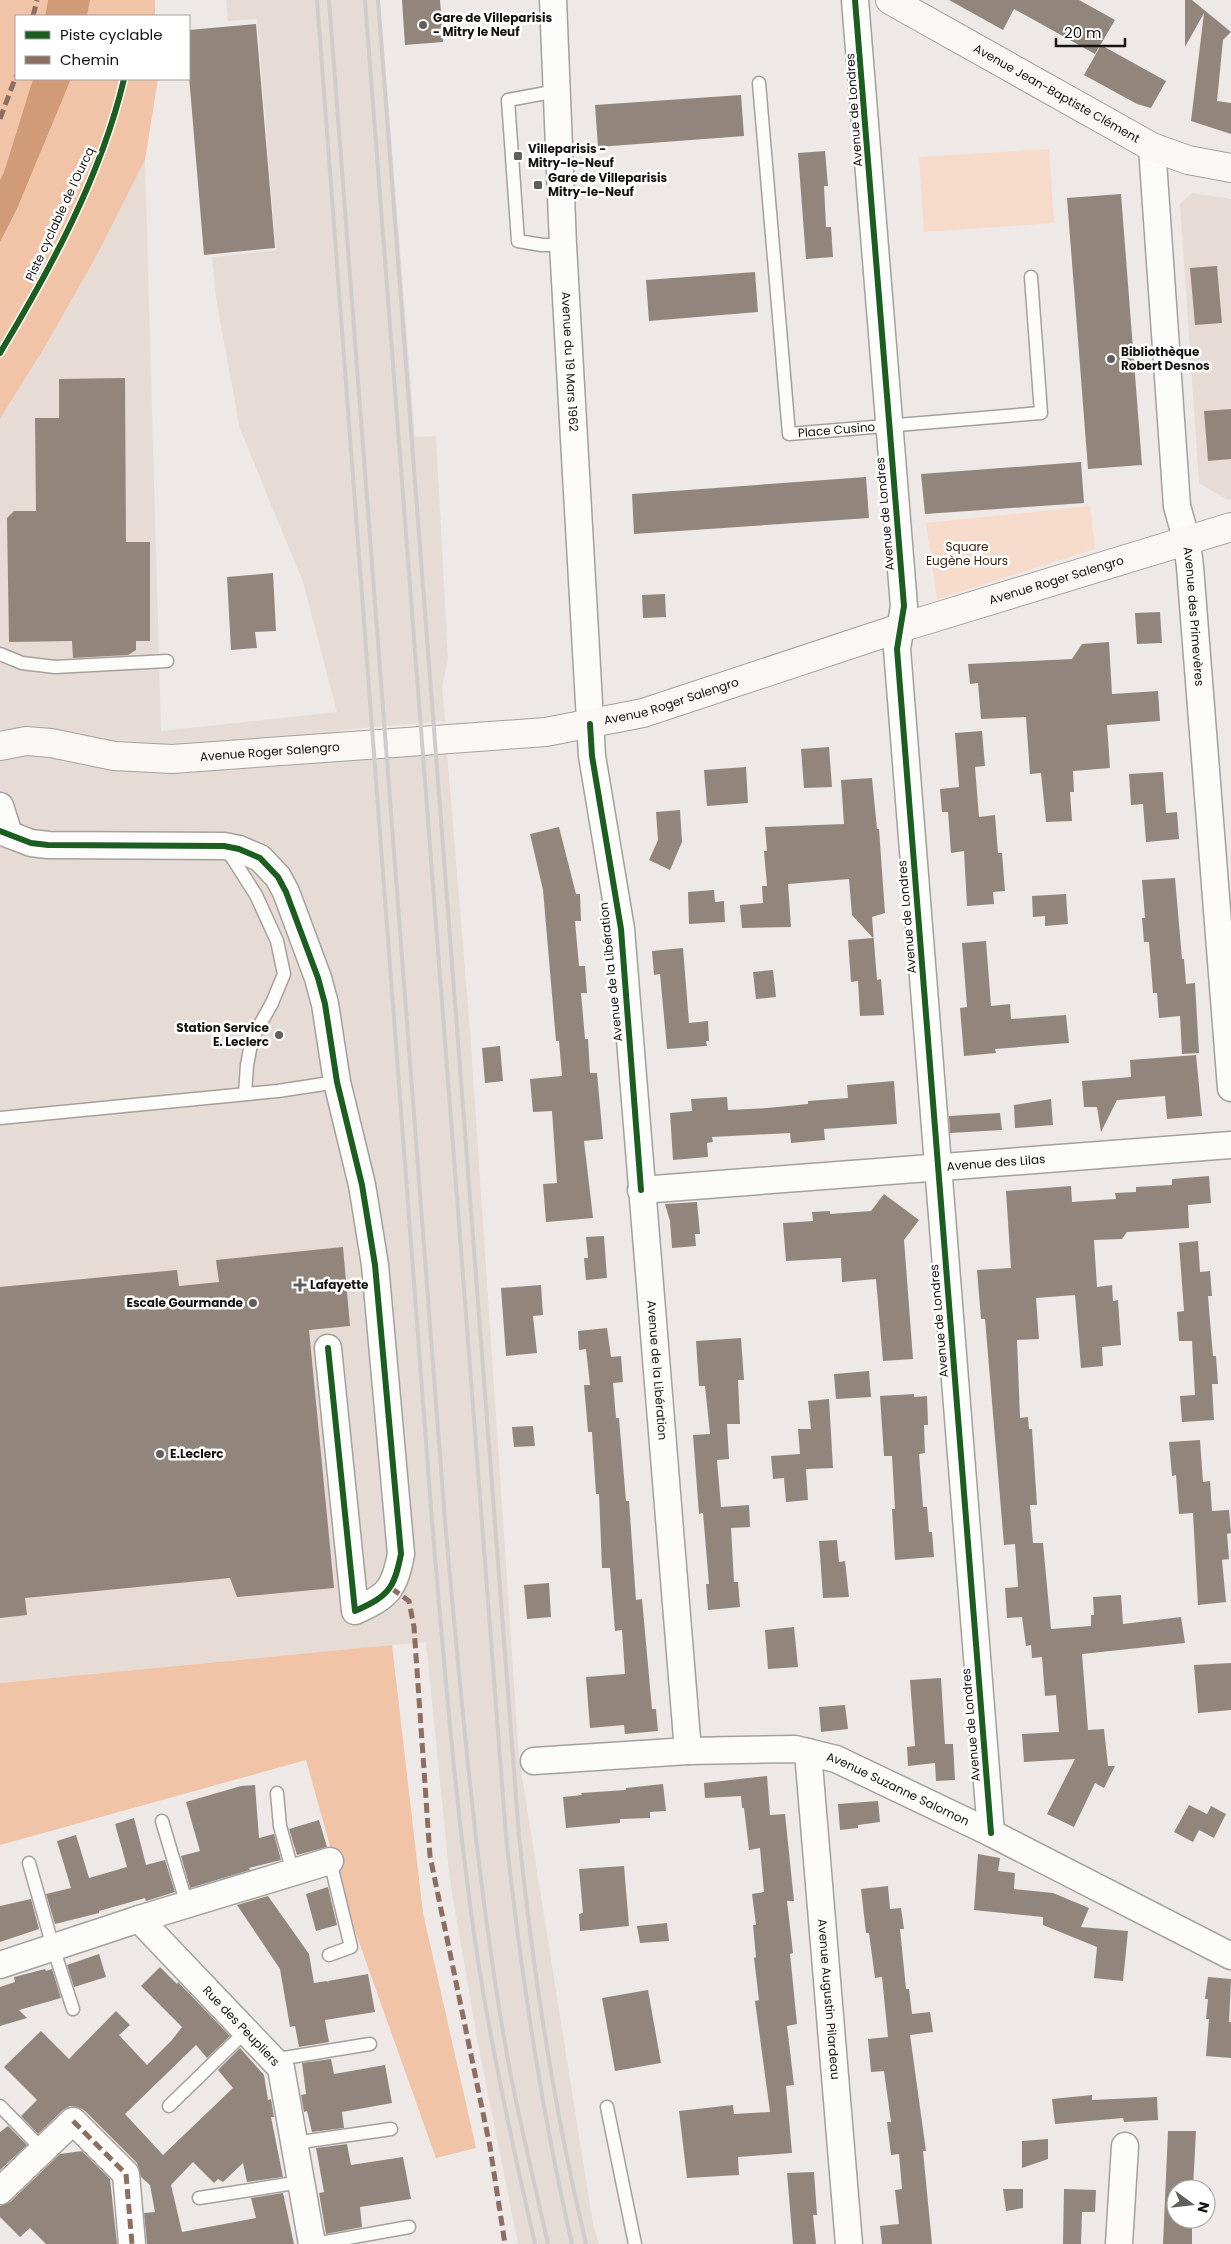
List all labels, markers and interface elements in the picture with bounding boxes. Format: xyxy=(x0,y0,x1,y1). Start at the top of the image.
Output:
place label: Gare de Villeparisis - Mitry le Neuf xyxy=(433,9,552,40)
legend xyxy=(15,15,190,80)
scale bar xyxy=(1056,15,1125,47)
marker: Gare de Villeparisis - Mitry le Neuf xyxy=(417,19,429,31)
text: 20 m xyxy=(1064,22,1102,43)
text: Piste cyclable xyxy=(60,24,163,45)
street label: Avenue Jean-Baptiste Clément xyxy=(971,40,1143,147)
text: Chemin xyxy=(60,49,119,70)
street label: Avenue de Londres xyxy=(841,53,866,167)
place label: Villeparisis - Mitry-le-Neuf xyxy=(528,140,615,171)
street label: Piste cyclable de l'Ourcq xyxy=(21,144,98,283)
marker: Villeparisis - Mitry-le-Neuf xyxy=(512,150,524,162)
place label: Gare de Villeparisis Mitry-le-Neuf xyxy=(548,169,667,200)
marker: Gare de Villeparisis Mitry-le-Neuf xyxy=(532,179,544,191)
street label: Avenue du 19 Mars 1962 xyxy=(558,291,583,432)
place label: Bibliothèque Robert Desnos xyxy=(1121,343,1210,374)
marker: Bibliothèque Robert Desnos xyxy=(1105,353,1117,365)
street label: Place Cusino xyxy=(797,418,876,441)
street label: Avenue de Londres xyxy=(871,457,898,571)
park label: Square Eugène Hours xyxy=(926,538,1008,569)
street label: Avenue des Primevères xyxy=(1180,546,1208,687)
street label: Avenue Roger Salengro xyxy=(987,551,1126,608)
street label: Avenue Roger Salengro xyxy=(602,673,741,729)
street label: Avenue Roger Salengro xyxy=(199,738,341,765)
street label: Avenue de Londres xyxy=(893,860,920,974)
street label: Avenue de la Libération xyxy=(595,901,626,1043)
place label: Station Service E. Leclerc xyxy=(176,1019,270,1050)
marker: Station Service E. Leclerc xyxy=(273,1029,285,1041)
street label: Avenue des Lilas xyxy=(946,1150,1046,1175)
street label: Avenue de Londres xyxy=(925,1264,952,1378)
place label: Lafayette xyxy=(310,1276,369,1293)
marker: Lafayette xyxy=(294,1279,306,1291)
place label: Escale Gourmande xyxy=(126,1294,244,1311)
marker: Escale Gourmande xyxy=(247,1297,259,1309)
street label: Avenue de la Libération xyxy=(643,1299,672,1441)
place label: E.Leclerc xyxy=(170,1445,224,1462)
marker: E.Leclerc xyxy=(154,1448,166,1460)
street label: Avenue de Londres xyxy=(957,1668,984,1782)
street label: Avenue Suzanne Salomon xyxy=(825,1748,972,1829)
street label: Avenue Augustin Pilardeau xyxy=(814,1918,844,2080)
street label: Rue des Peupliers xyxy=(199,1982,284,2070)
north arrow xyxy=(1166,2179,1216,2229)
text: N xyxy=(1193,2200,1215,2215)

